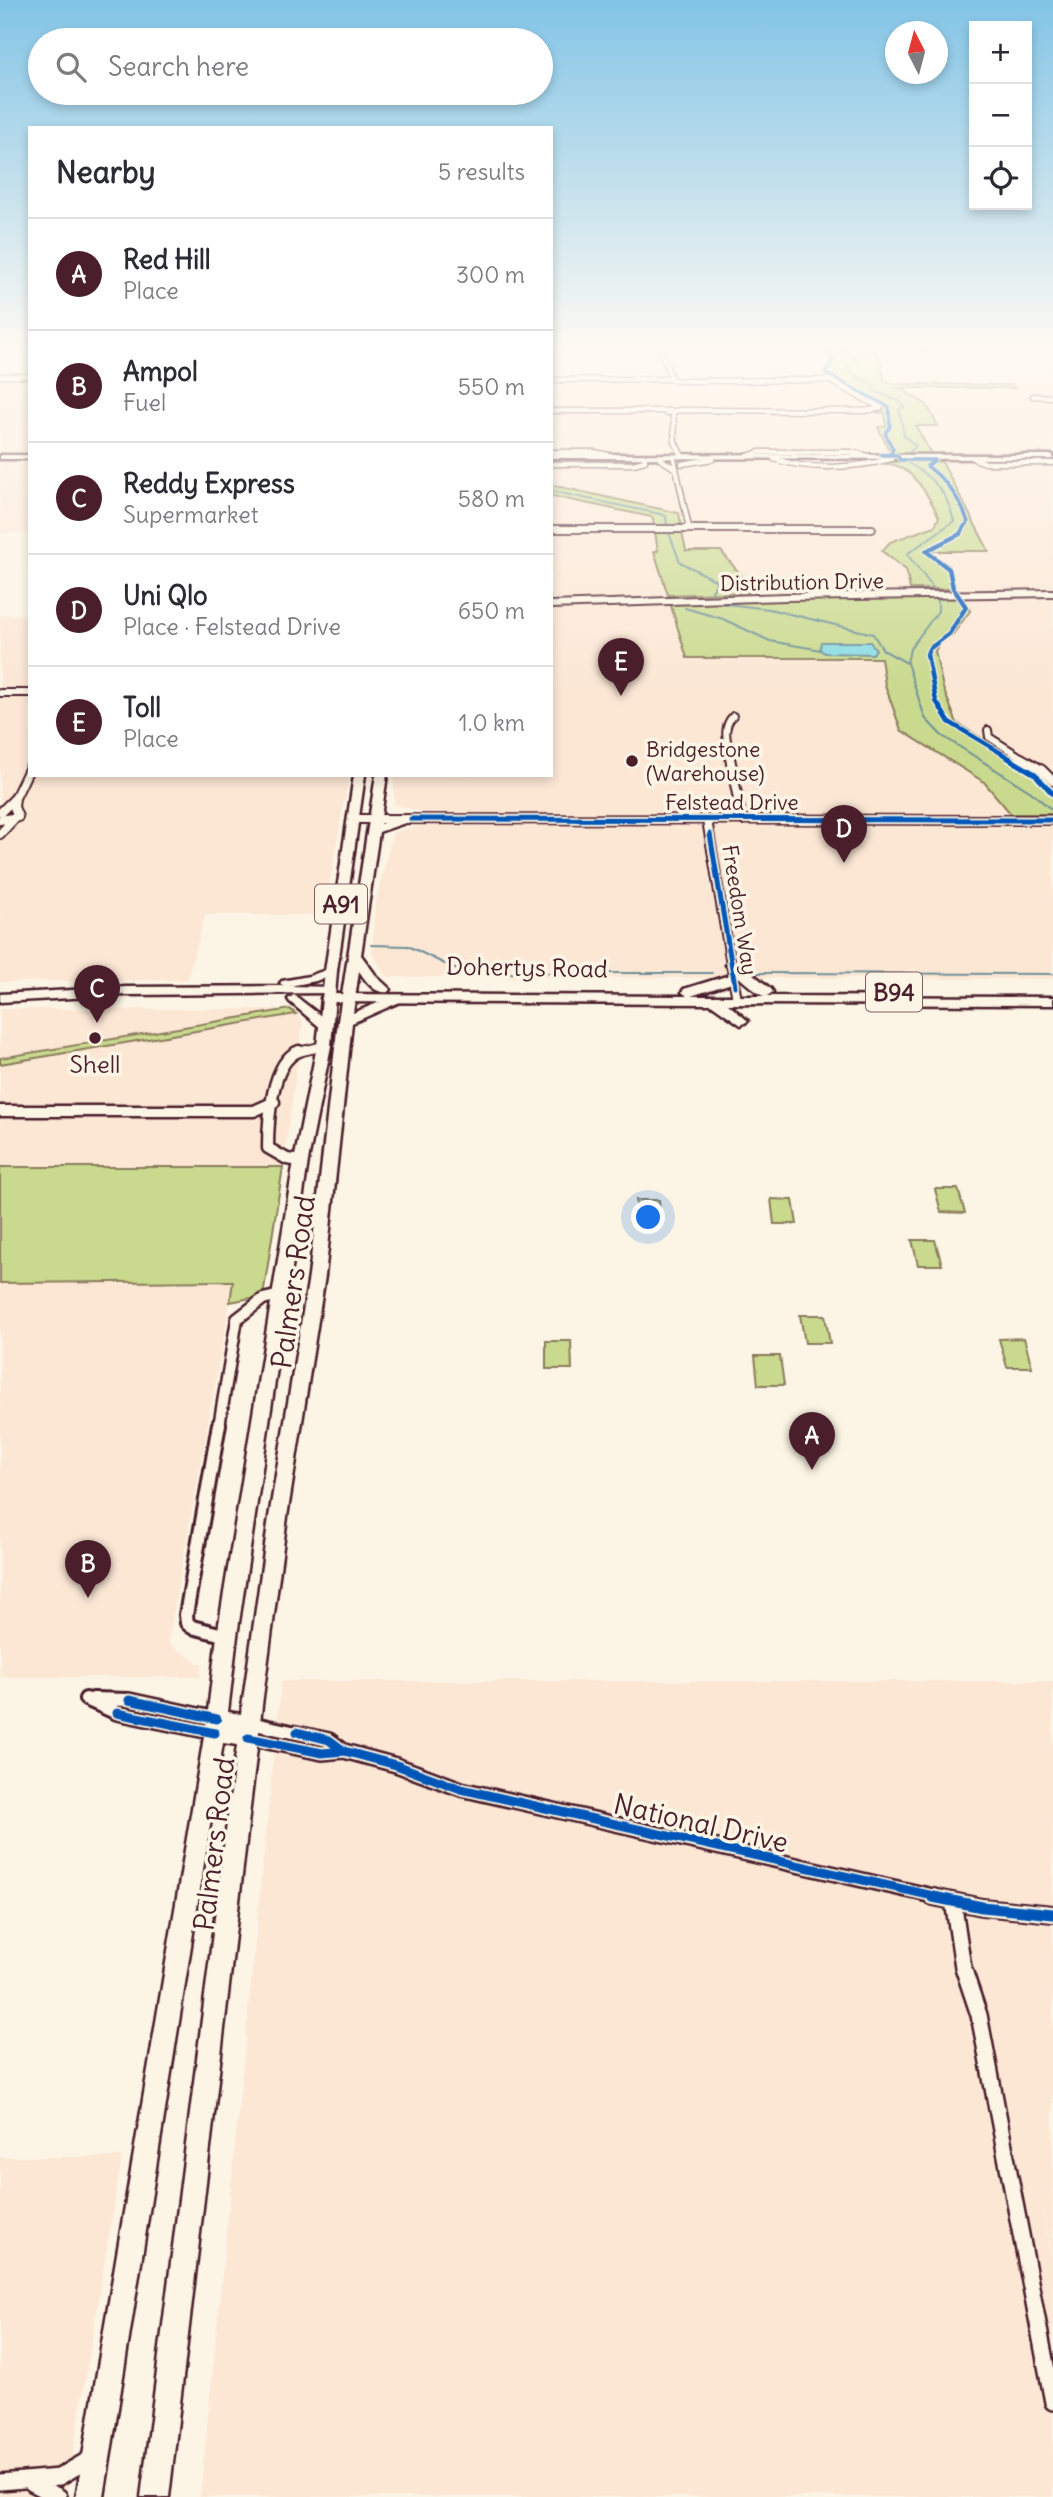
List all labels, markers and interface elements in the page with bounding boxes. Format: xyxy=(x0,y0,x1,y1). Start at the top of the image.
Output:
north arrow xyxy=(885,21,948,84)
map controls xyxy=(969,21,1032,210)
button: + xyxy=(969,21,1032,84)
search box xyxy=(28,28,553,105)
icon: search xyxy=(52,48,90,86)
text: Search here xyxy=(108,50,249,83)
button: − xyxy=(969,84,1032,147)
button: locate xyxy=(969,147,1032,210)
text: Nearby xyxy=(56,153,156,191)
text: 5 results xyxy=(438,157,525,186)
text: Red Hill xyxy=(123,243,211,276)
text: A xyxy=(72,260,86,289)
text: 300 m xyxy=(456,260,525,289)
text: Place xyxy=(123,276,179,305)
text: Ampol xyxy=(123,355,198,388)
text: B xyxy=(71,372,87,401)
text: 550 m xyxy=(458,372,525,401)
text: Fuel xyxy=(123,388,166,417)
text: Reddy Express xyxy=(123,467,295,500)
text: C xyxy=(71,484,87,513)
text: 580 m xyxy=(458,484,525,513)
text: Supermarket xyxy=(123,500,259,529)
street label: Distribution Drive xyxy=(720,567,884,597)
text: Uni Qlo xyxy=(123,579,208,612)
text: D xyxy=(71,596,87,625)
text: 650 m xyxy=(458,596,525,625)
text: Place · Felstead Drive xyxy=(123,612,341,641)
pin: E xyxy=(598,638,644,696)
text: Toll xyxy=(123,691,161,724)
text: E xyxy=(72,708,86,737)
text: 1.0 km xyxy=(459,708,525,737)
text: Place xyxy=(123,724,179,753)
place label: Bridgestone (Warehouse) xyxy=(646,736,765,787)
marker: Bridgestone (Warehouse) xyxy=(624,753,640,769)
street label: Felstead Drive xyxy=(665,789,799,816)
pin: D xyxy=(821,805,867,863)
street label: Freedom Way xyxy=(716,843,764,977)
road number: A91 xyxy=(315,884,367,923)
street label: Dohertys Road xyxy=(446,951,608,983)
pin: C xyxy=(74,965,120,1023)
road number: B94 xyxy=(866,973,922,1012)
marker: Shell xyxy=(87,1030,103,1046)
place label: Shell xyxy=(70,1049,120,1079)
street label: Palmers Road xyxy=(263,1193,323,1371)
your location xyxy=(631,1200,665,1234)
pin: A xyxy=(789,1412,835,1470)
pin: B xyxy=(65,1540,111,1598)
street label: Palmers Road xyxy=(185,1755,243,1933)
street label: National Drive xyxy=(610,1785,792,1861)

